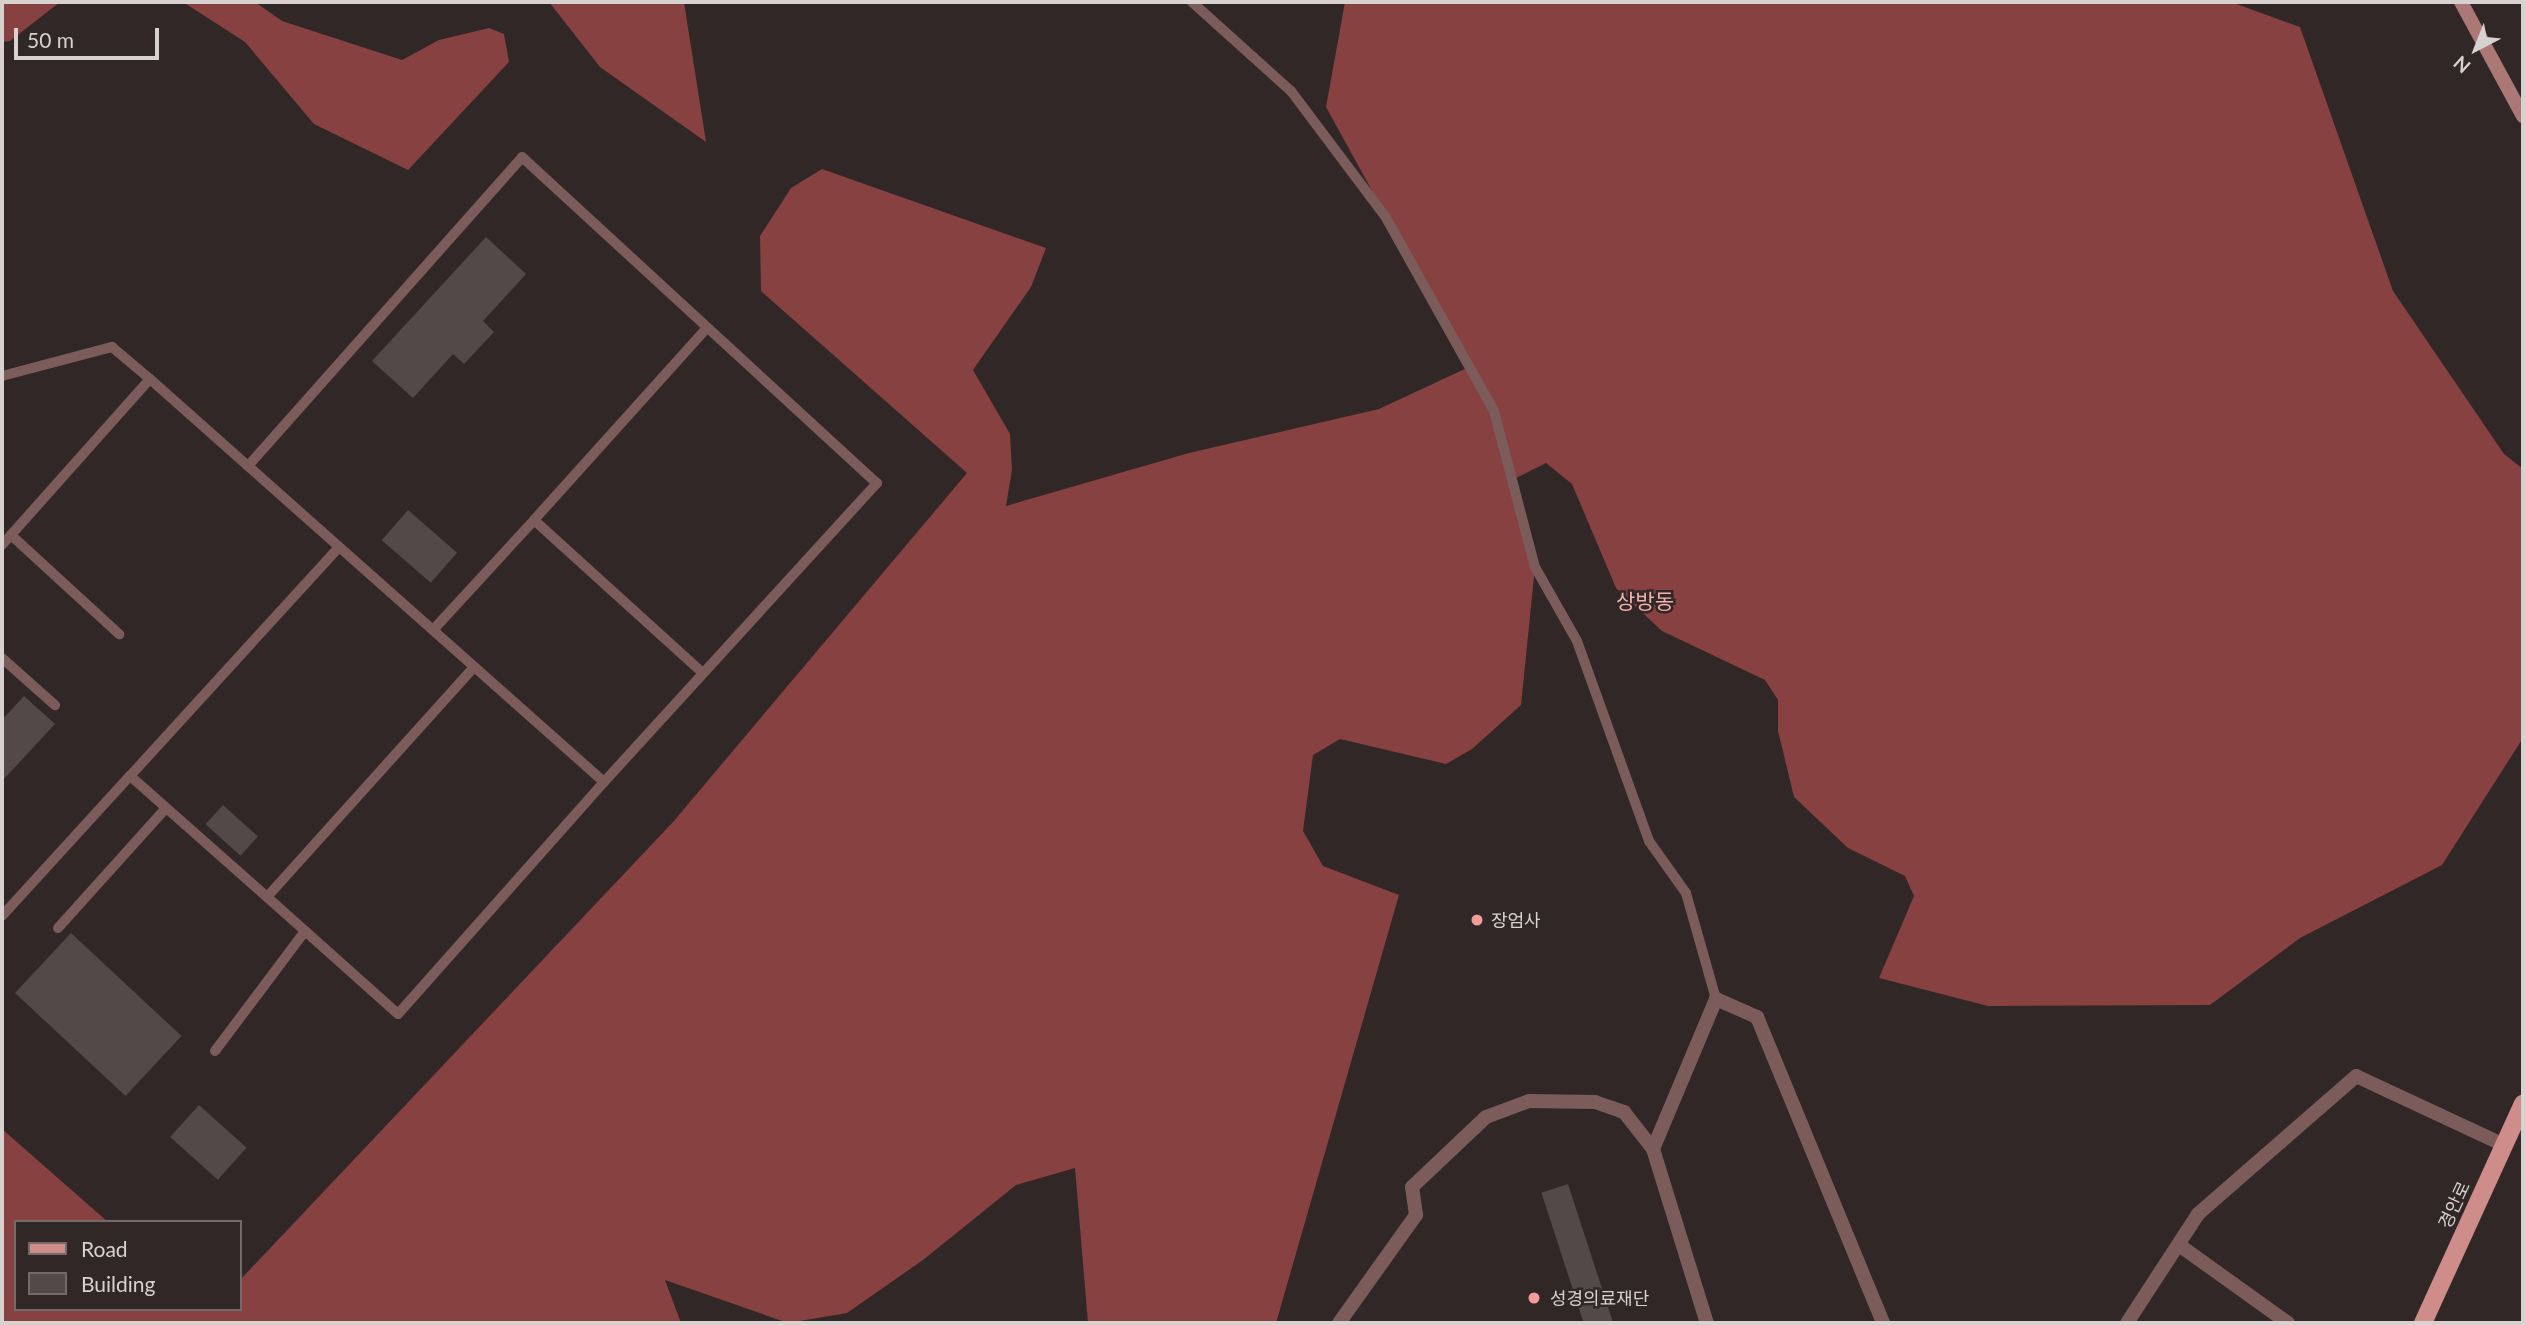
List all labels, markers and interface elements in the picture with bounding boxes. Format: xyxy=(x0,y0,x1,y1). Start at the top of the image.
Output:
scale bar xyxy=(18,14,163,58)
north arrow xyxy=(2441,14,2511,84)
text: 50 m xyxy=(27,27,74,52)
text: N xyxy=(2448,52,2475,78)
district label: 상방동 xyxy=(1616,588,1674,614)
place label: 장엄사 xyxy=(1491,909,1541,931)
marker: 장엄사 xyxy=(1469,912,1485,928)
street label: 경안로 xyxy=(2434,1178,2474,1232)
legend xyxy=(14,1220,242,1311)
text: Road xyxy=(81,1236,128,1261)
text: Building xyxy=(81,1271,156,1296)
place label: 성경의료재단 xyxy=(1550,1287,1649,1309)
marker: 성경의료재단 xyxy=(1524,1288,1544,1308)

